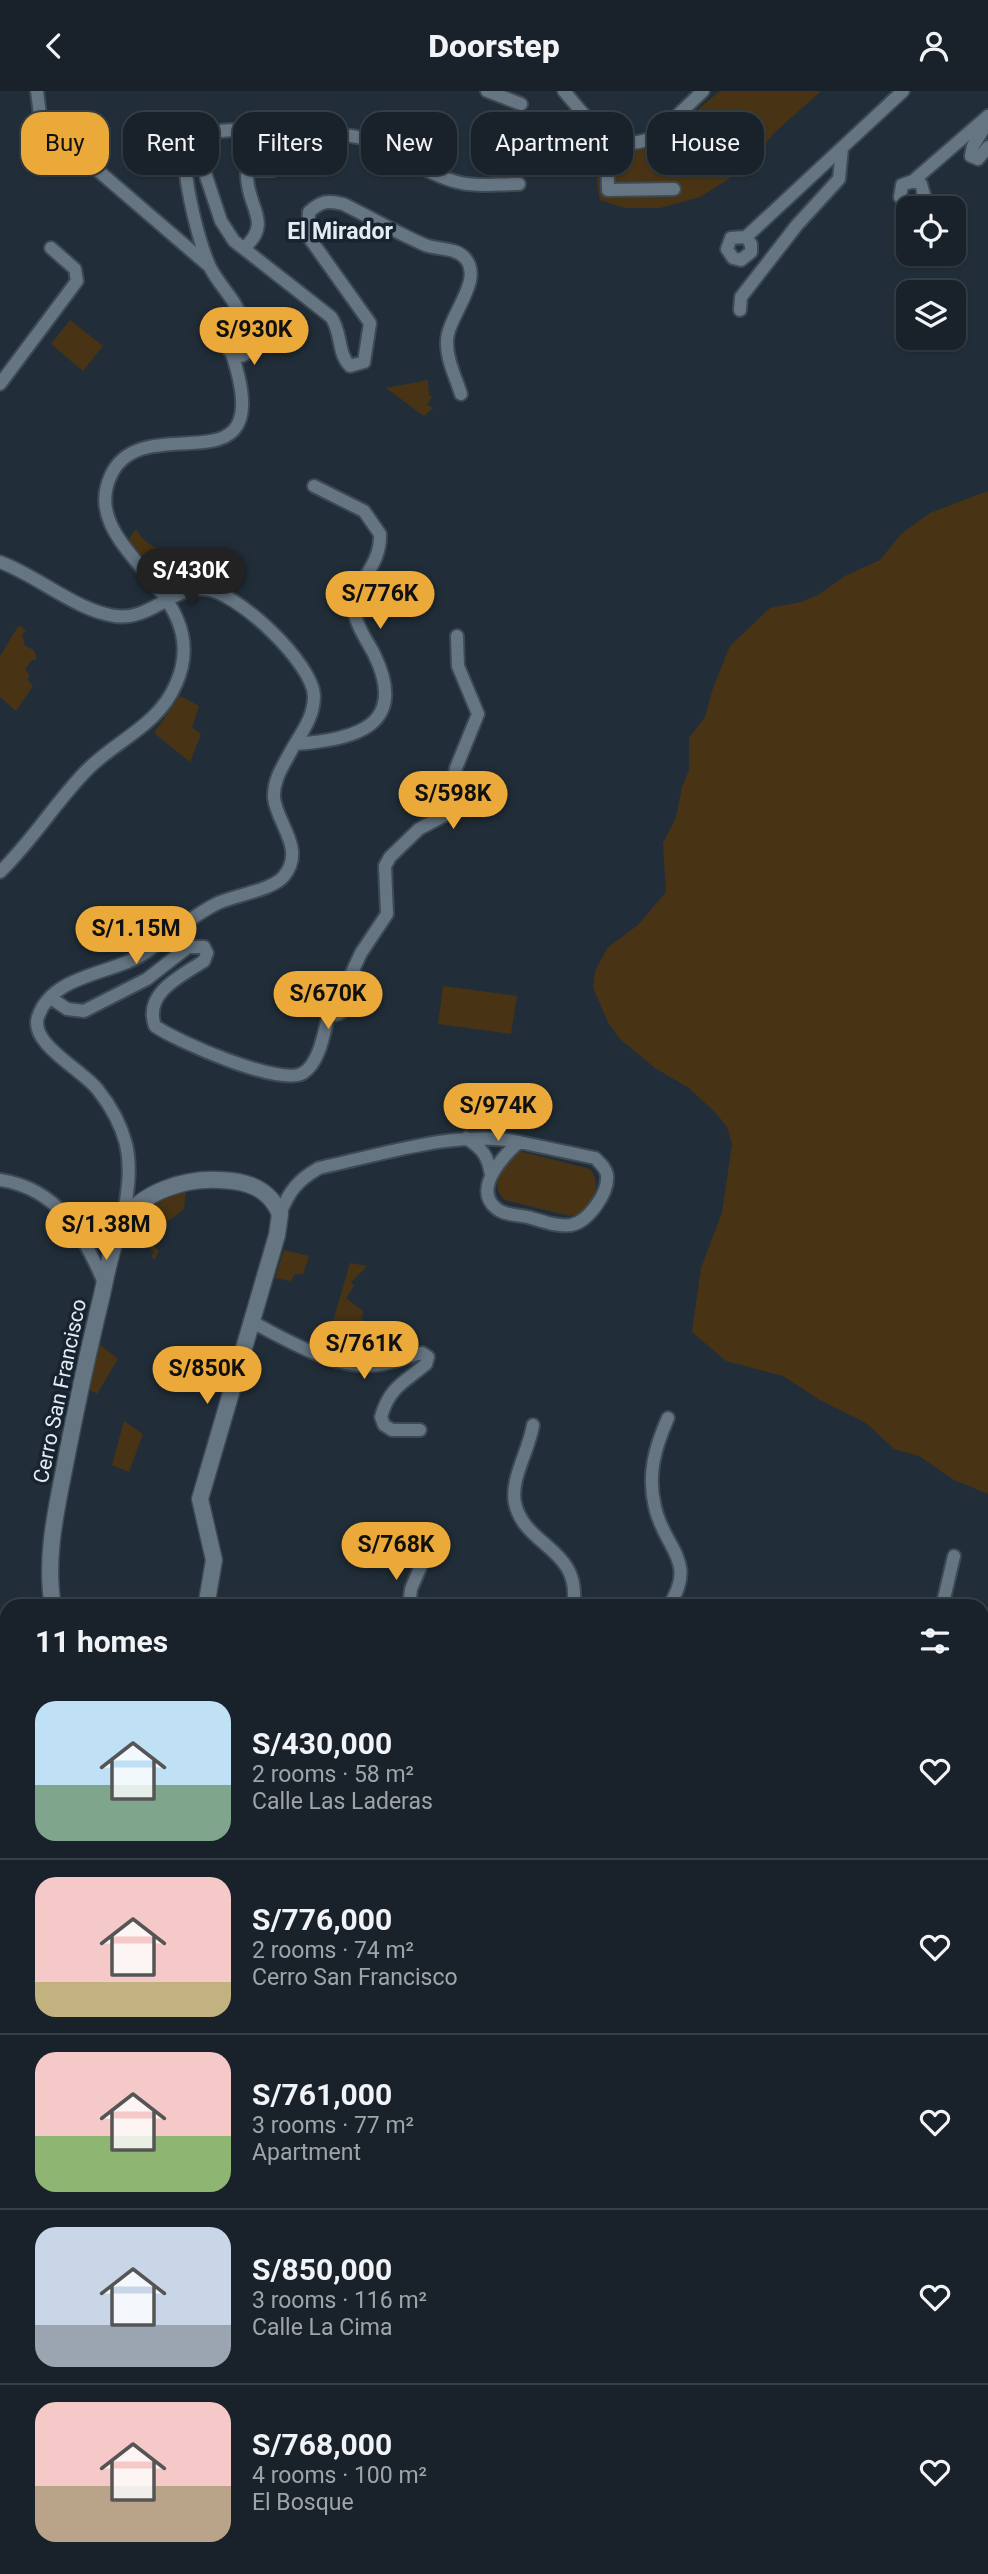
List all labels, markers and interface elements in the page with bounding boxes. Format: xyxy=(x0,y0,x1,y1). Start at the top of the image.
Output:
icon: back xyxy=(35,27,73,65)
text: Doorstep xyxy=(428,27,560,65)
icon: person xyxy=(915,27,953,65)
chip: Buy xyxy=(21,112,109,175)
chip: Rent xyxy=(123,112,219,175)
chip: Filters xyxy=(233,112,347,175)
chip: New xyxy=(361,112,457,175)
chip: Apartment xyxy=(471,112,633,175)
chip: House xyxy=(647,112,764,175)
map controls xyxy=(896,196,966,350)
button: locate xyxy=(896,196,966,266)
district label: El Mirador xyxy=(287,218,393,245)
button: layers xyxy=(896,280,966,350)
pin: S/930K xyxy=(197,307,311,367)
text: S/930K xyxy=(216,316,292,343)
pin: S/430K xyxy=(134,549,248,608)
text: S/430K xyxy=(153,557,229,584)
pin: S/776K xyxy=(323,571,437,631)
text: S/776K xyxy=(342,580,418,607)
pin: S/598K xyxy=(396,771,510,831)
text: S/598K xyxy=(415,780,491,807)
pin: S/1.15M xyxy=(71,907,201,966)
text: S/1.15M xyxy=(91,915,181,942)
pin: S/670K xyxy=(271,971,385,1031)
text: S/670K xyxy=(290,980,366,1007)
pin: S/974K xyxy=(441,1083,555,1143)
text: S/974K xyxy=(460,1092,536,1119)
pin: S/1.38M xyxy=(41,1203,171,1262)
text: S/1.38M xyxy=(61,1211,151,1238)
street label: Cerro San Francisco xyxy=(29,1297,91,1485)
pin: S/761K xyxy=(307,1321,421,1381)
text: S/761K xyxy=(326,1330,402,1357)
pin: S/850K xyxy=(150,1347,264,1406)
text: S/850K xyxy=(169,1355,245,1382)
pin: S/768K xyxy=(339,1523,453,1582)
text: S/768K xyxy=(358,1531,434,1558)
icon: filters xyxy=(916,1622,954,1660)
text: 11 homes xyxy=(35,1624,168,1659)
text: S/430,000 xyxy=(252,1726,392,1761)
icon: home xyxy=(91,1729,175,1813)
icon: heart xyxy=(916,1752,954,1790)
text: 2 rooms · 58 m² xyxy=(252,1761,414,1788)
text: Calle Las Laderas xyxy=(252,1788,433,1815)
text: S/776,000 xyxy=(252,1902,392,1937)
icon: home xyxy=(91,1905,175,1989)
icon: heart xyxy=(916,1928,954,1966)
text: 2 rooms · 74 m² xyxy=(252,1937,414,1964)
text: Cerro San Francisco xyxy=(252,1964,458,1991)
text: S/761,000 xyxy=(252,2077,392,2112)
icon: home xyxy=(91,2080,175,2164)
icon: heart xyxy=(916,2103,954,2141)
text: 3 rooms · 77 m² xyxy=(252,2112,414,2139)
text: Apartment xyxy=(252,2139,361,2166)
text: S/850,000 xyxy=(252,2252,392,2287)
icon: home xyxy=(91,2255,175,2339)
icon: heart xyxy=(916,2278,954,2316)
text: 3 rooms · 116 m² xyxy=(252,2287,427,2314)
text: Calle La Cima xyxy=(252,2314,392,2341)
text: S/768,000 xyxy=(252,2427,392,2462)
icon: home xyxy=(91,2430,175,2514)
icon: heart xyxy=(916,2453,954,2491)
text: 4 rooms · 100 m² xyxy=(252,2462,427,2489)
text: El Bosque xyxy=(252,2489,354,2516)

